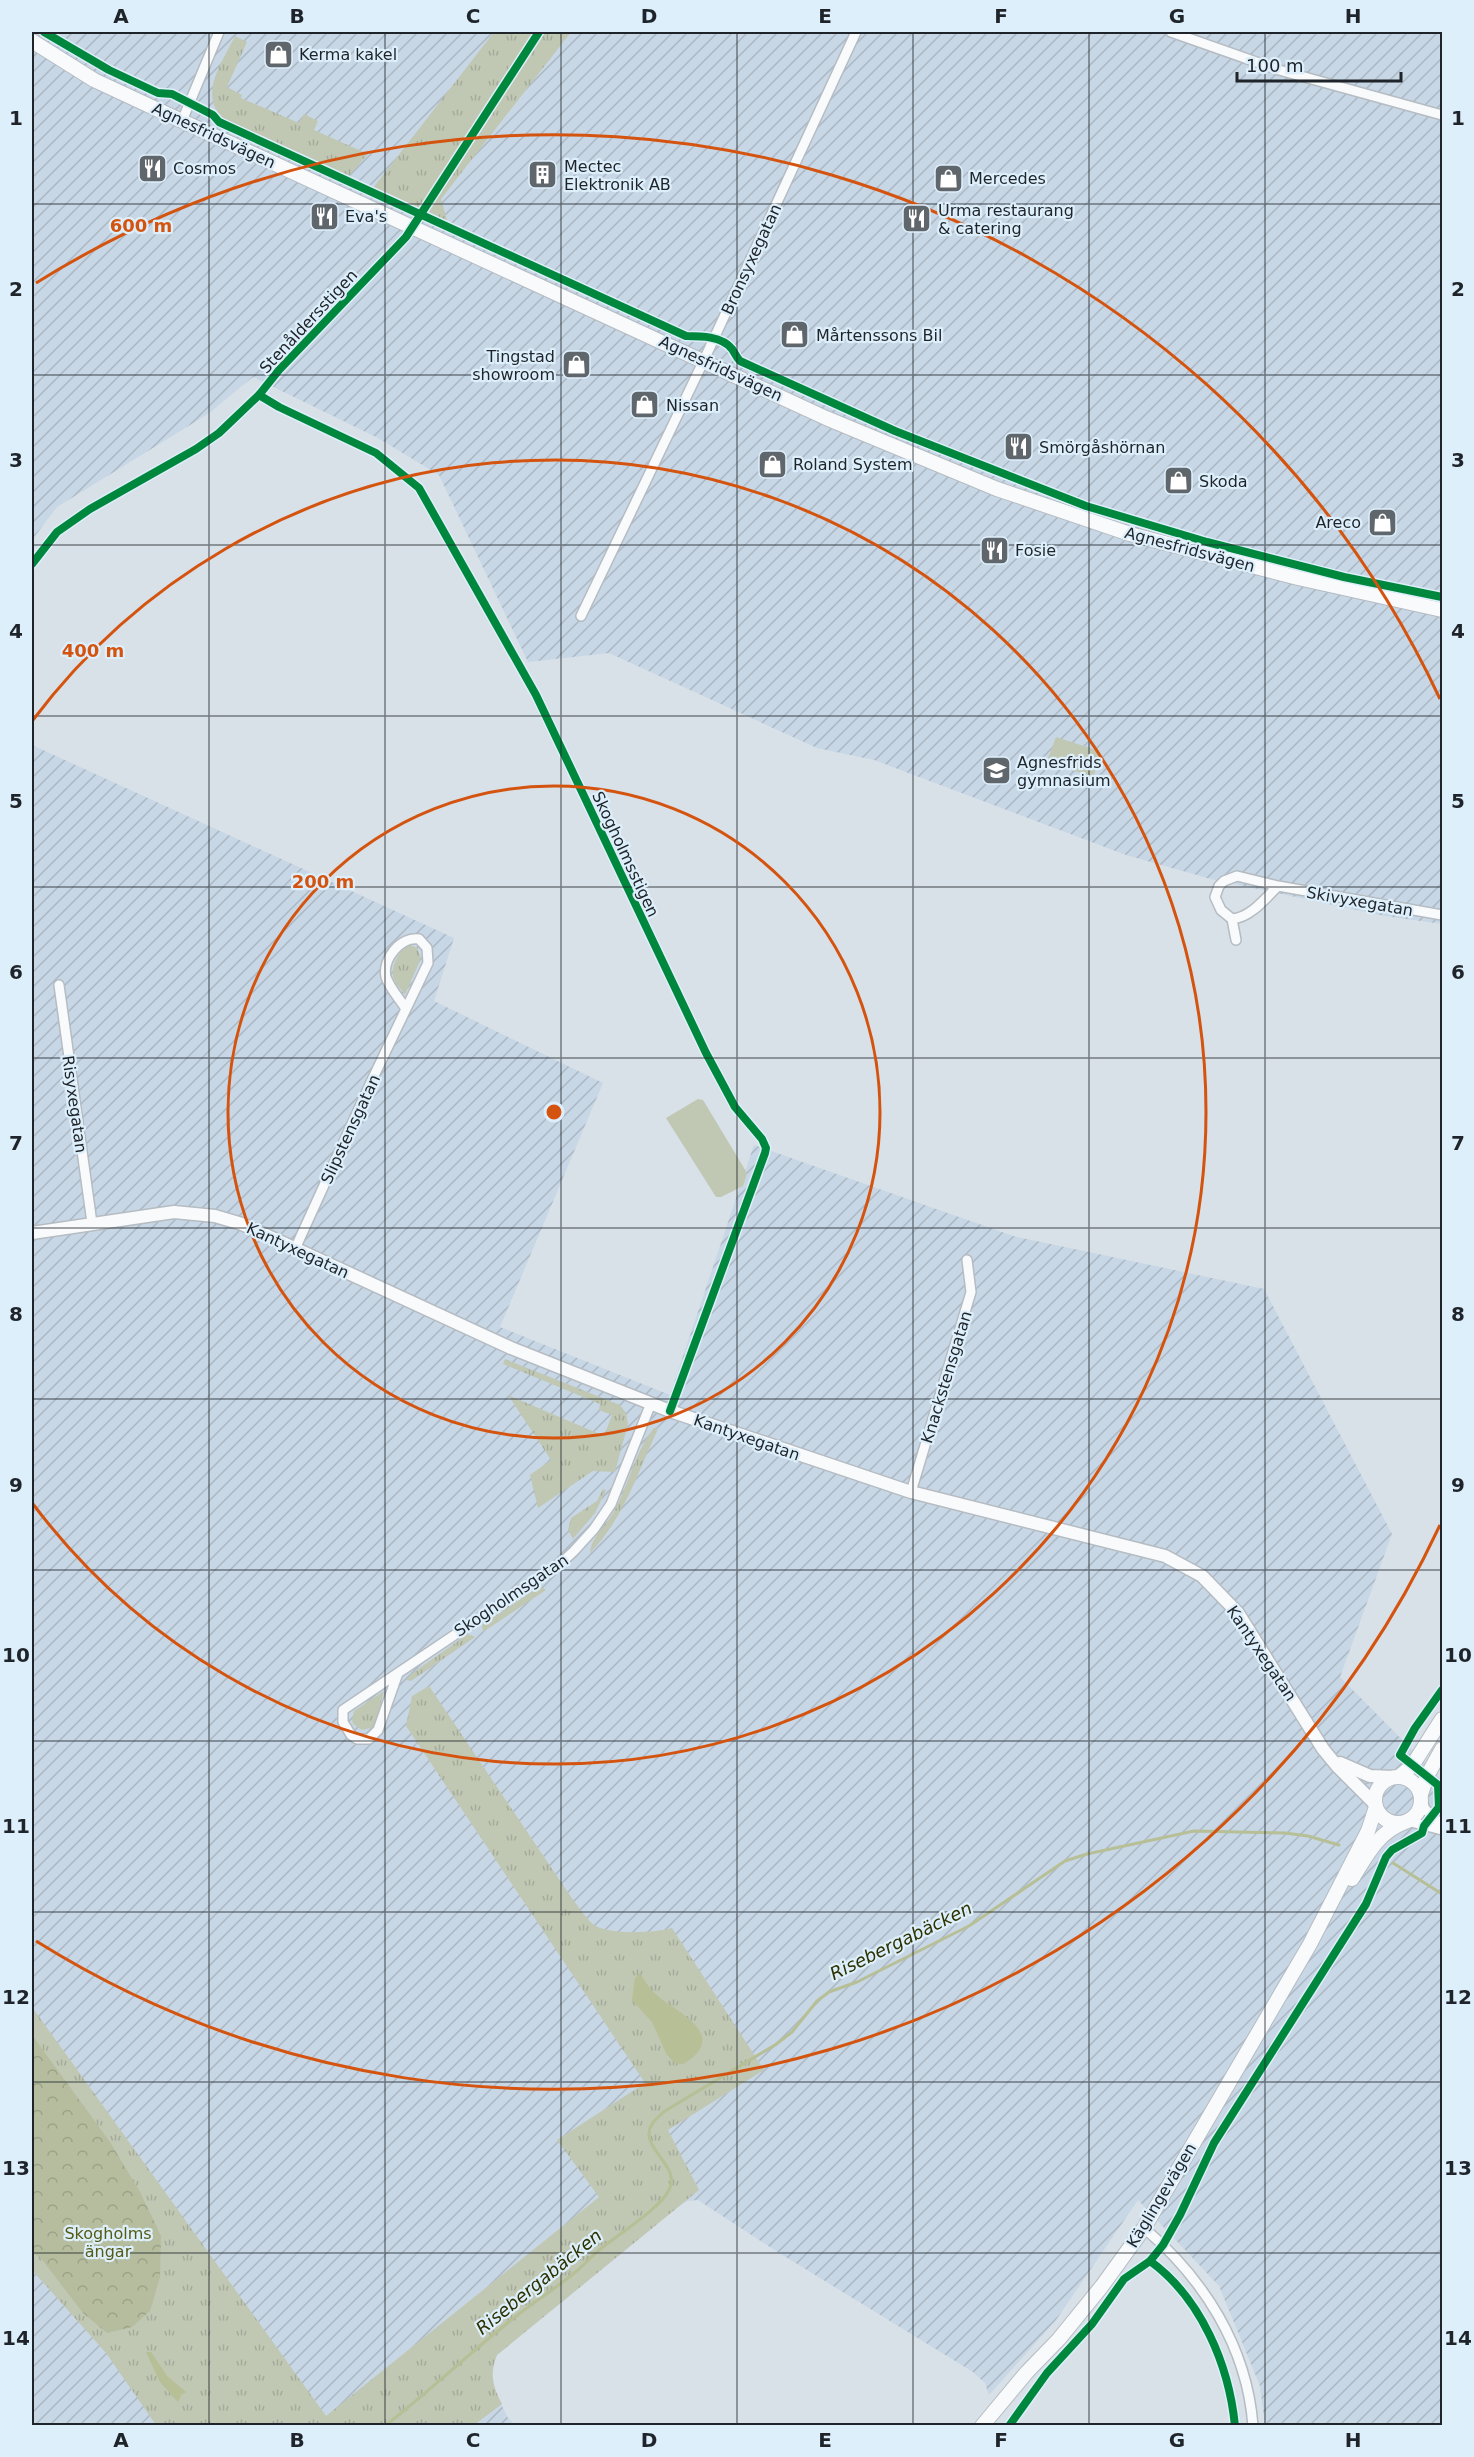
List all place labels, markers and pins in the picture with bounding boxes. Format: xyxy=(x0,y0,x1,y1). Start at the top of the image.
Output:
shop icon: Kerma kakel xyxy=(262,38,294,70)
place label: Kerma kakel xyxy=(299,45,397,64)
restaurant icon: Cosmos xyxy=(136,152,168,184)
place label: Mectec Elektronik AB xyxy=(564,157,671,194)
place label: Cosmos xyxy=(173,159,236,178)
building icon: Mectec Elektronik AB xyxy=(527,159,559,191)
shop icon: Mercedes xyxy=(932,162,964,194)
place label: Mercedes xyxy=(969,169,1046,188)
restaurant icon: Eva's xyxy=(308,200,340,232)
place label: Urma restaurang & catering xyxy=(938,201,1074,238)
restaurant icon: Urma restaurang & catering xyxy=(901,203,933,235)
place label: Eva's xyxy=(345,207,387,226)
shop icon: Mårtenssons Bil xyxy=(779,319,811,351)
place label: Mårtenssons Bil xyxy=(816,326,942,345)
place label: Tingstad showroom xyxy=(472,347,555,384)
shop icon: Tingstad showroom xyxy=(560,349,592,381)
shop icon: Nissan xyxy=(629,389,661,421)
place label: Nissan xyxy=(666,396,719,415)
restaurant icon: Smörgåshörnan xyxy=(1002,431,1034,463)
place label: Smörgåshörnan xyxy=(1039,438,1165,457)
shop icon: Roland System xyxy=(756,448,788,480)
place label: Roland System xyxy=(793,455,912,474)
shop icon: Skoda xyxy=(1162,465,1194,497)
place label: Skoda xyxy=(1199,472,1248,491)
shop icon: Areco xyxy=(1366,506,1398,538)
place label: Areco xyxy=(1315,513,1361,532)
restaurant icon: Fosie xyxy=(978,534,1010,566)
place label: Fosie xyxy=(1015,541,1056,560)
place label: Agnesfrids gymnasium xyxy=(1017,753,1111,790)
school or university icon: Agnesfrids gymnasium xyxy=(980,755,1012,787)
centre of rings xyxy=(544,1102,564,1122)

